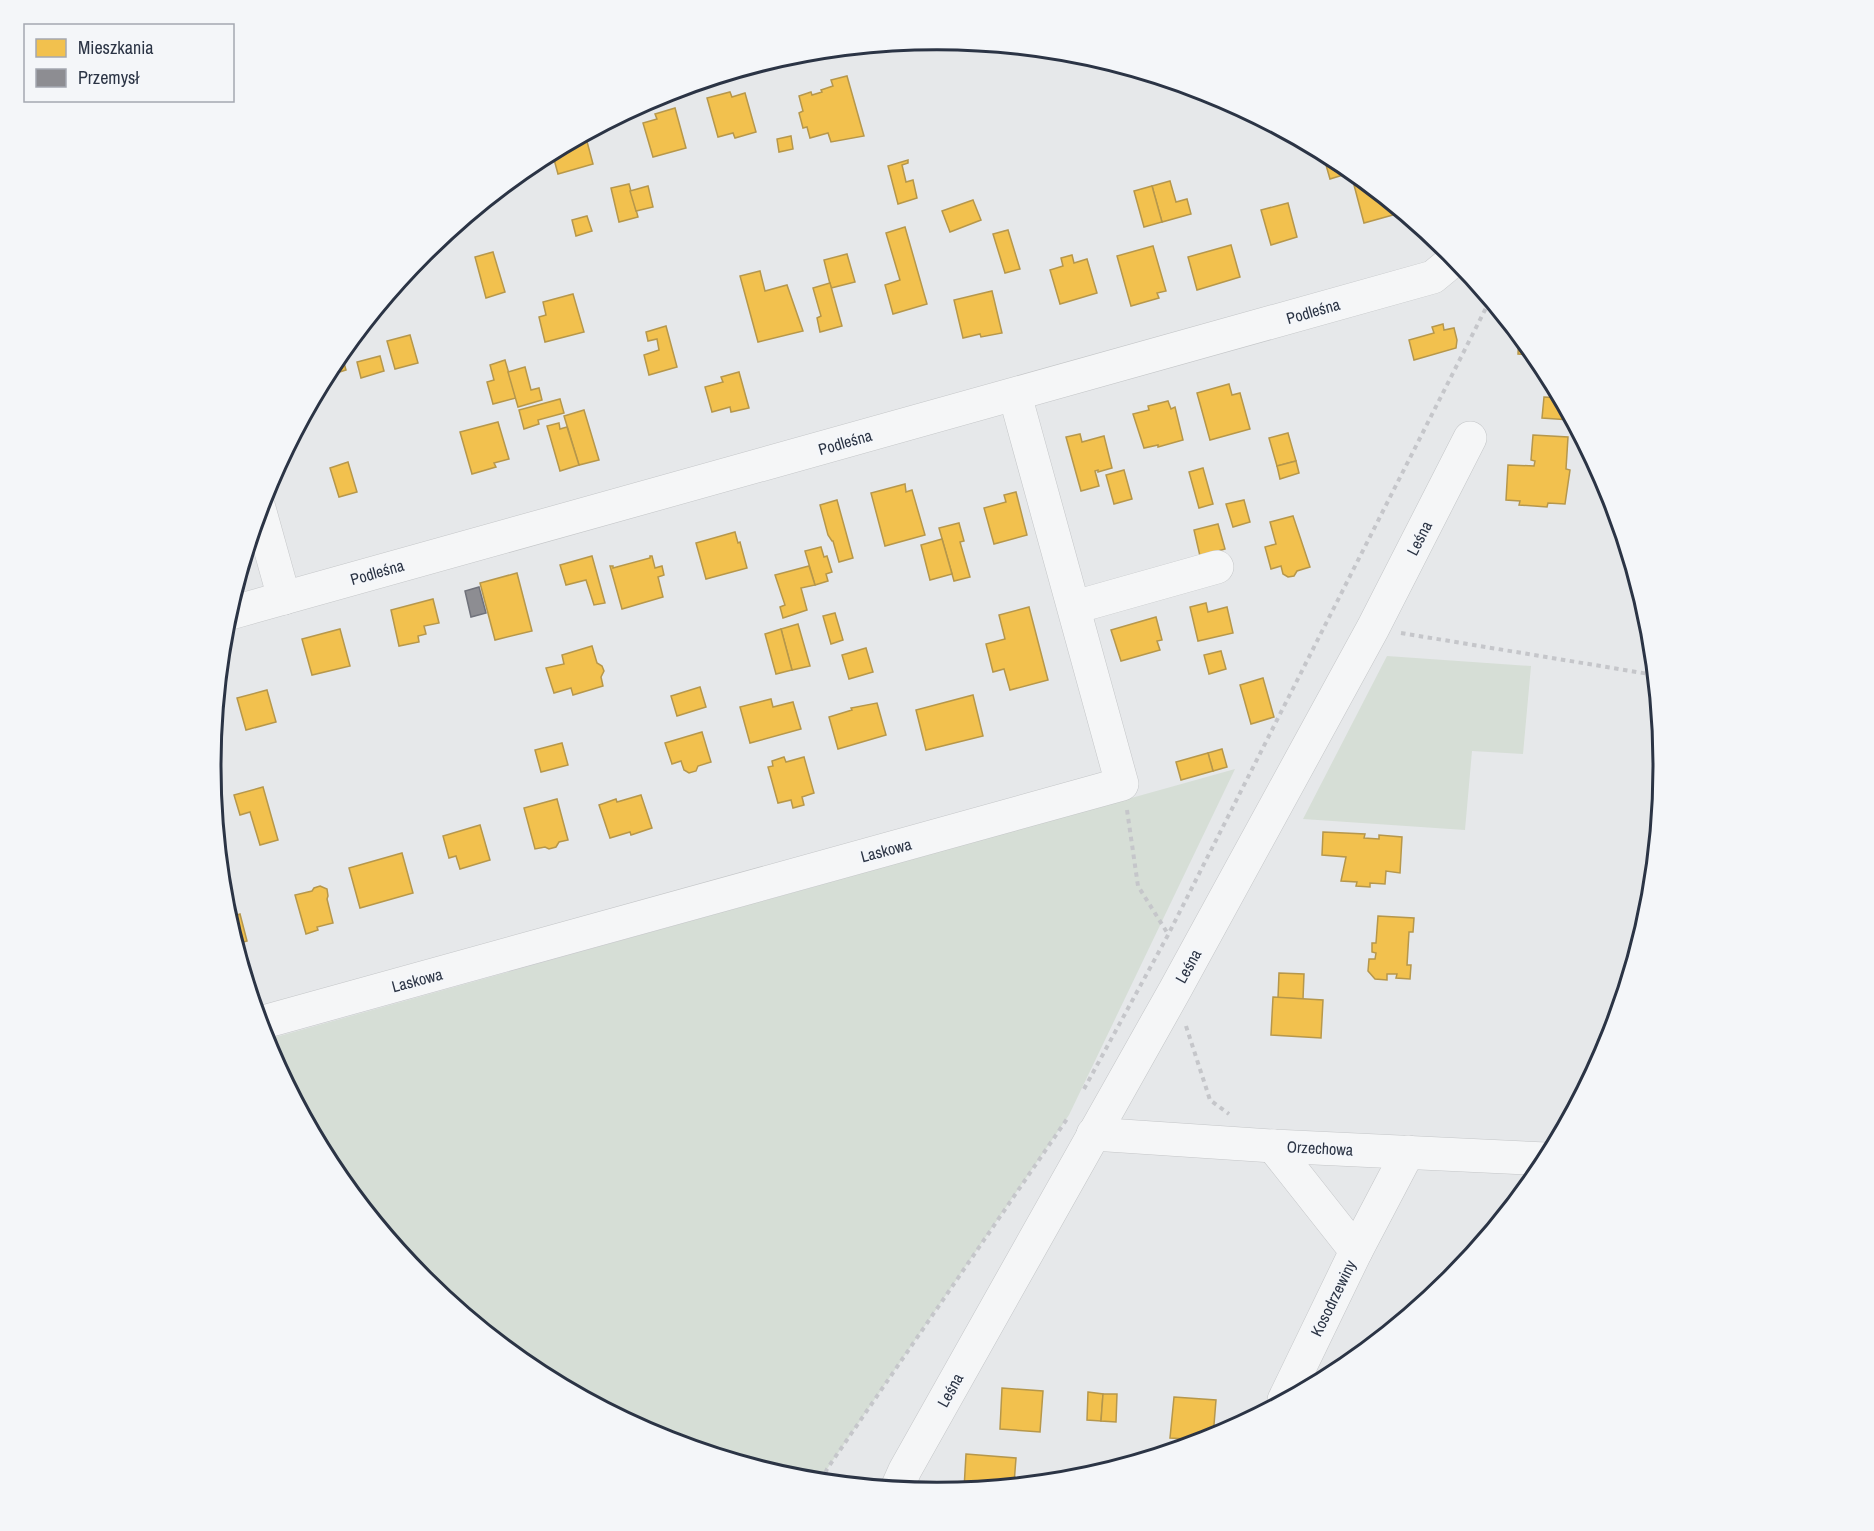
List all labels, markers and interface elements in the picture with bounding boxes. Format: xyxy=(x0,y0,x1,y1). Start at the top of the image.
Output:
legend xyxy=(24,24,234,102)
text: Mieszkania xyxy=(78,35,153,60)
text: Przemysł xyxy=(78,65,139,90)
street label: Podleśna xyxy=(1284,293,1343,329)
street label: Podleśna xyxy=(816,424,875,460)
street label: Leśna xyxy=(1401,516,1437,559)
street label: Podleśna xyxy=(348,554,407,590)
street label: Laskowa xyxy=(858,832,915,867)
street label: Leśna xyxy=(1170,944,1207,987)
street label: Laskowa xyxy=(389,962,446,997)
street label: Orzechowa xyxy=(1286,1135,1354,1161)
street label: Kosodrzewiny xyxy=(1305,1256,1361,1340)
street label: Leśna xyxy=(932,1368,969,1411)

